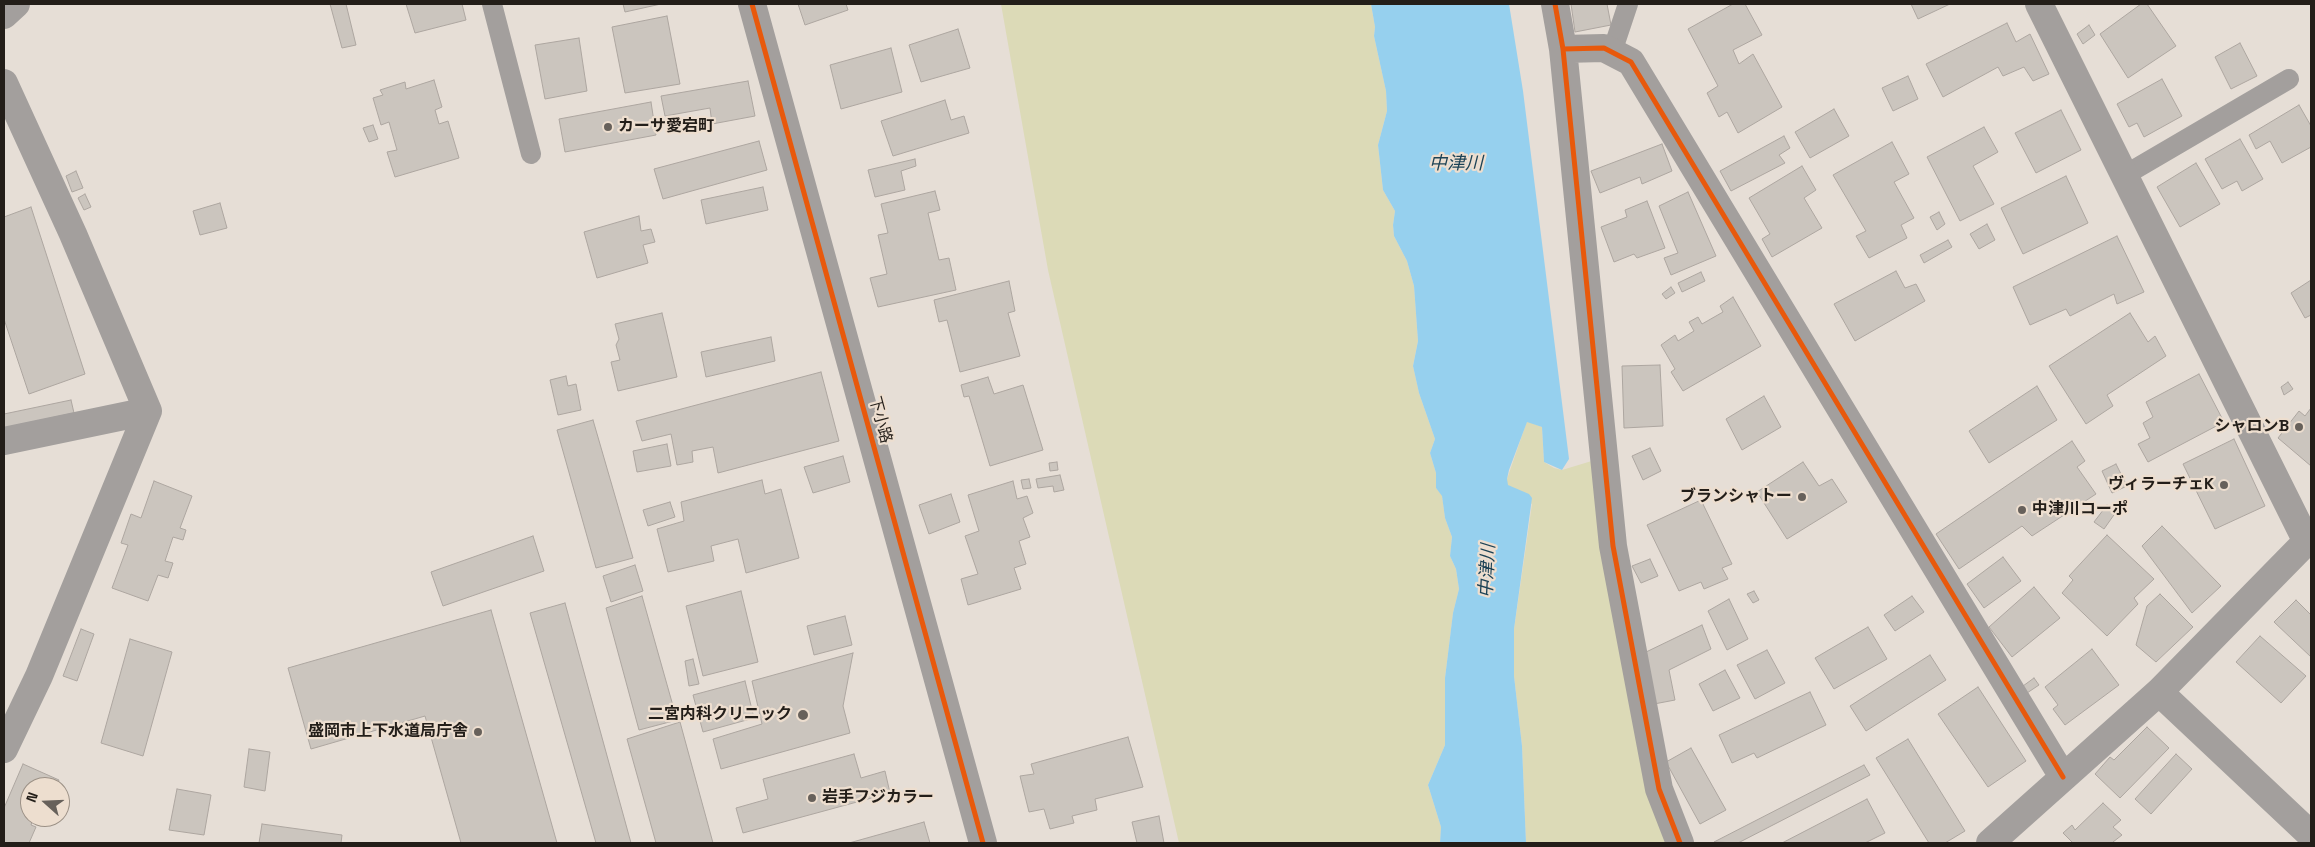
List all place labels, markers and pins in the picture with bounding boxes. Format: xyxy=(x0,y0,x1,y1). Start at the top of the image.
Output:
place label: カーサ愛宕町 xyxy=(618,117,714,137)
marker: カーサ愛宕町 xyxy=(602,121,614,133)
place label: シャロンB xyxy=(2214,417,2289,437)
marker: シャロンB xyxy=(2293,421,2305,433)
place label: ヴィラーチェK xyxy=(2108,475,2214,495)
marker: ヴィラーチェK xyxy=(2218,479,2230,491)
place label: ブランシャトー xyxy=(1680,487,1792,507)
marker: ブランシャトー xyxy=(1796,491,1808,503)
place label: 中津川コーポ xyxy=(2032,500,2128,520)
marker: 中津川コーポ xyxy=(2016,504,2028,516)
place label: 二宮内科クリニック xyxy=(648,705,792,725)
marker: 二宮内科クリニック xyxy=(796,708,810,722)
place label: 盛岡市上下水道局庁舎 xyxy=(308,722,468,742)
marker: 盛岡市上下水道局庁舎 xyxy=(472,726,484,738)
place label: 岩手フジカラー xyxy=(822,788,934,808)
marker: 岩手フジカラー xyxy=(806,792,818,804)

